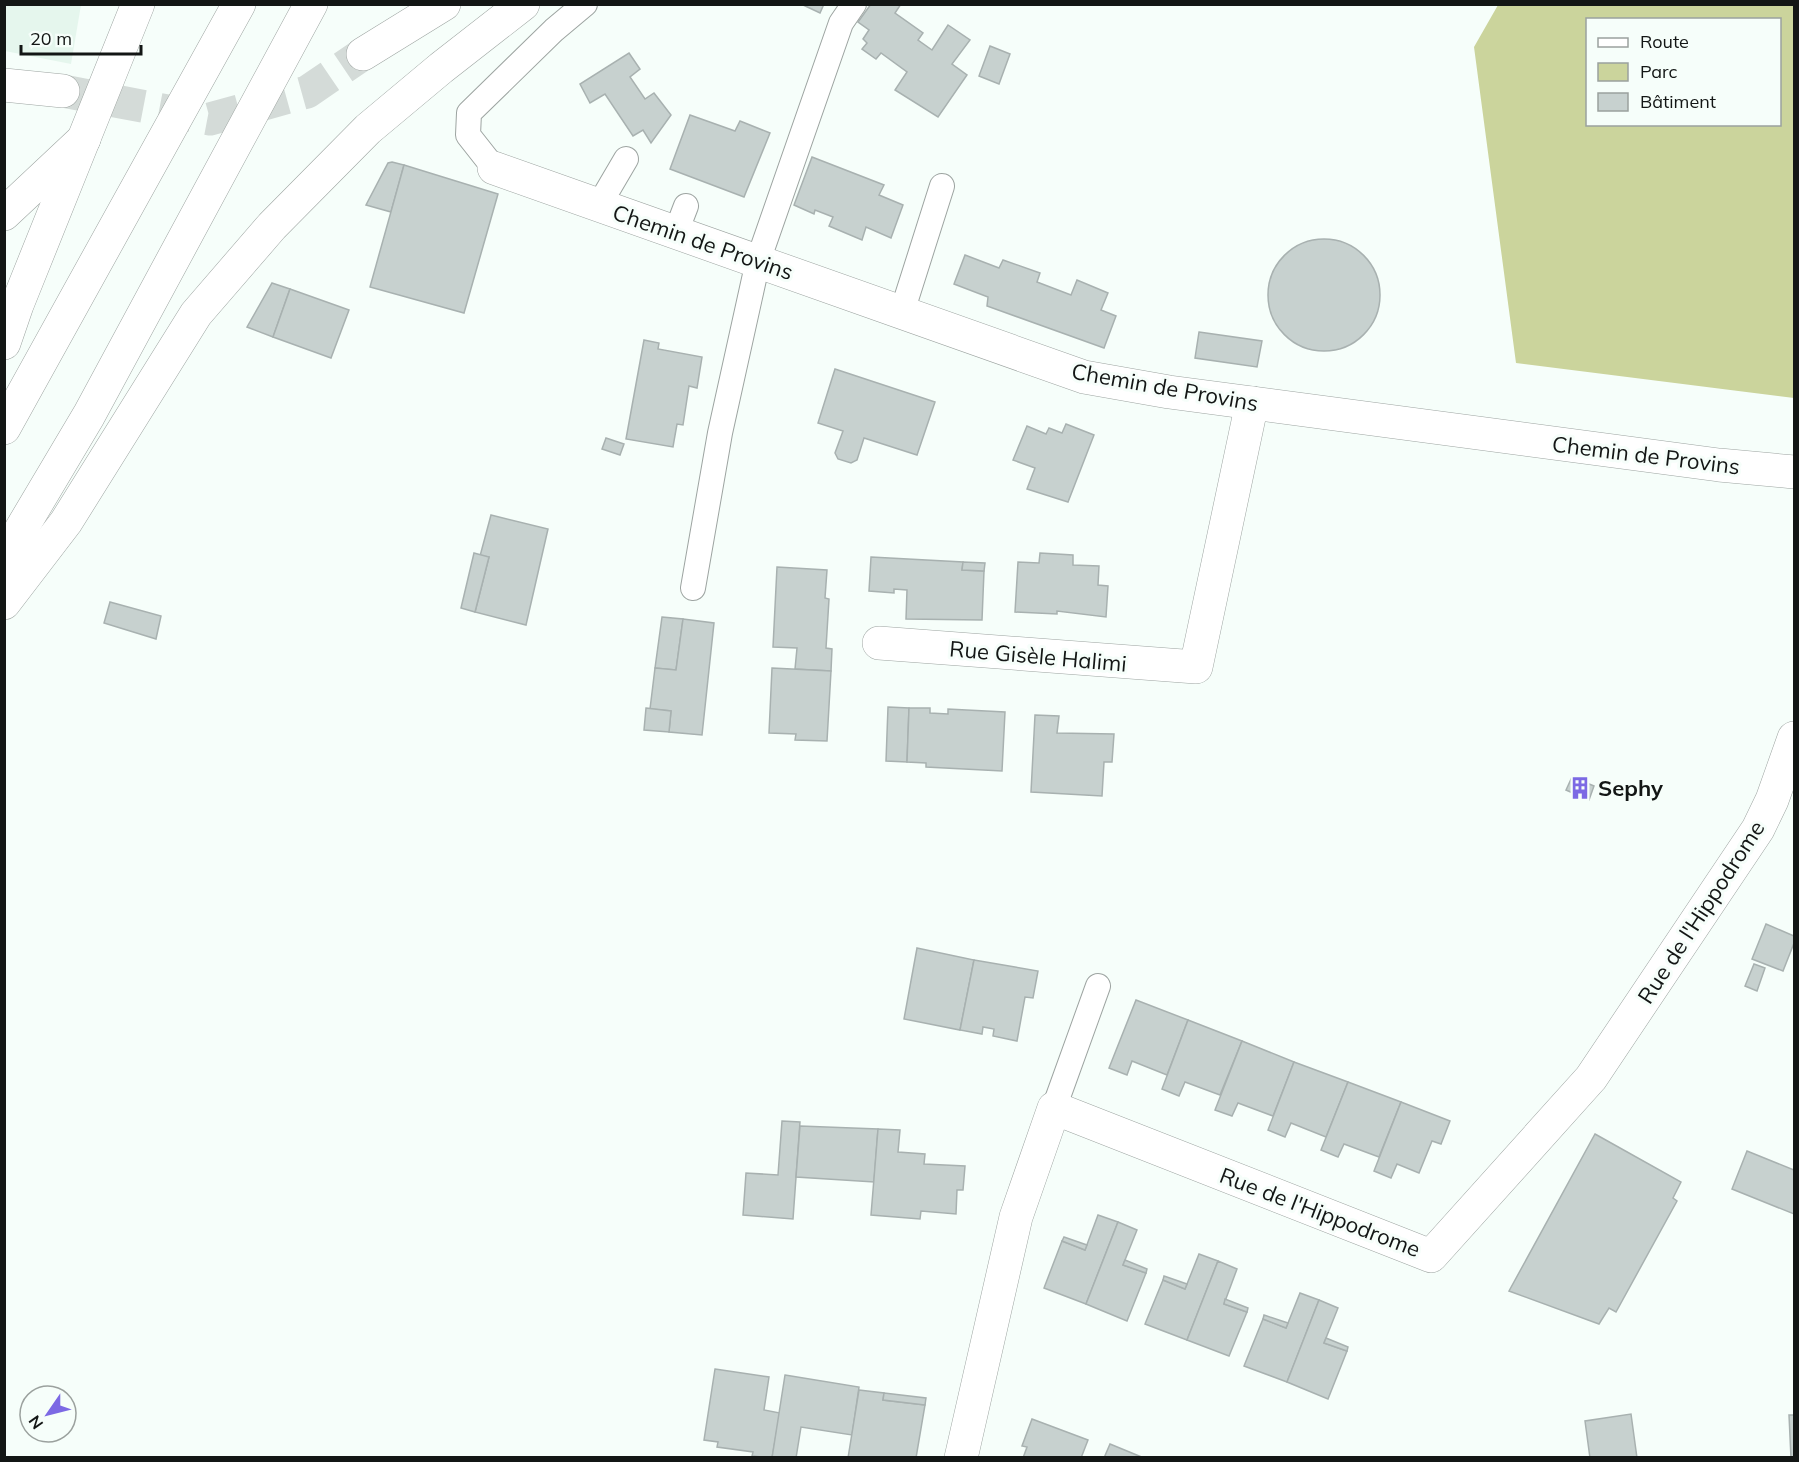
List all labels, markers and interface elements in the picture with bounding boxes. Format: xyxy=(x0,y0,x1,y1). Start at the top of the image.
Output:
scale bar xyxy=(21,18,141,56)
legend xyxy=(1586,18,1781,126)
text: 20 m xyxy=(30,27,72,50)
text: Route xyxy=(1640,30,1689,53)
text: Parc xyxy=(1640,60,1678,83)
text: Bâtiment xyxy=(1640,90,1716,113)
street label: Chemin de Provins xyxy=(609,198,797,286)
street label: Chemin de Provins xyxy=(1069,357,1261,417)
street label: Chemin de Provins xyxy=(1550,430,1742,480)
street label: Rue Gisèle Halimi xyxy=(948,634,1128,678)
place label: Sephy xyxy=(1598,774,1663,802)
building icon: Sephy xyxy=(1567,775,1593,801)
street label: Rue de l'Hippodrome xyxy=(1631,815,1771,1009)
street label: Rue de l'Hippodrome xyxy=(1216,1161,1424,1263)
north arrow xyxy=(18,1384,78,1444)
text: N xyxy=(24,1412,47,1433)

